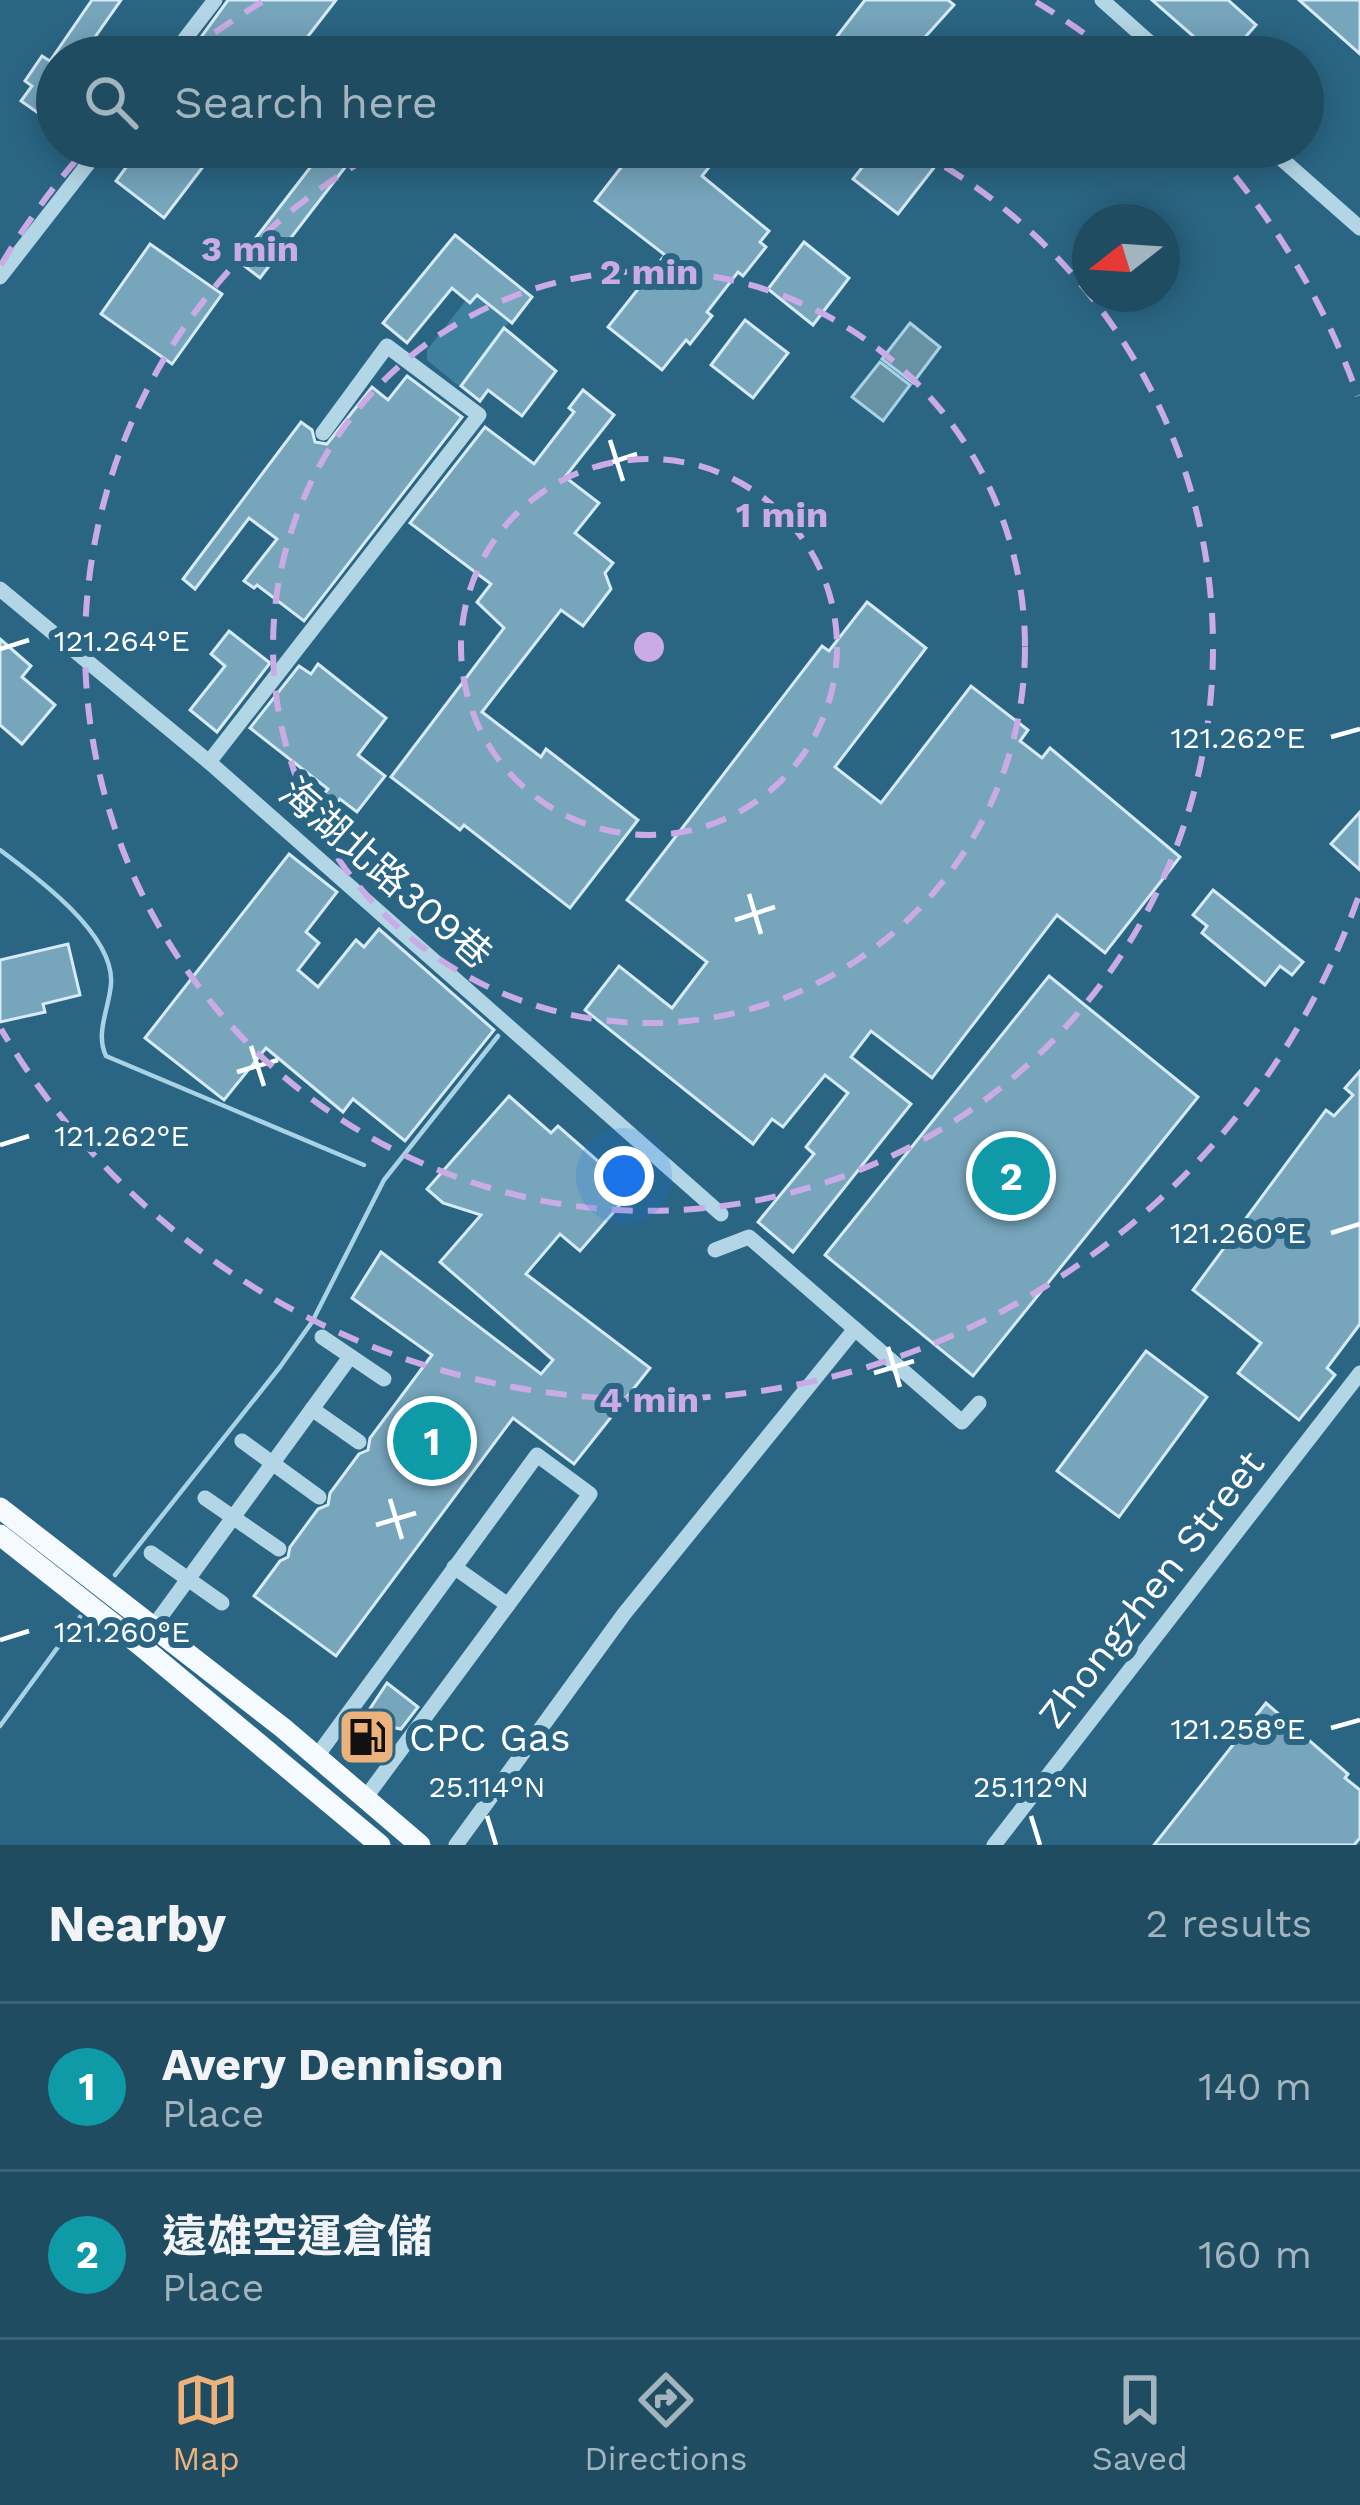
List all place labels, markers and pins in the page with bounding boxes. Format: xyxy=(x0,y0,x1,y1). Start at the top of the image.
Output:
centre of rings xyxy=(628,626,670,668)
pin: 2 xyxy=(972,1131,1050,1221)
pin: 1 xyxy=(393,1396,471,1486)
fuel station icon: CPC Gas xyxy=(336,1706,398,1768)
place label: CPC Gas xyxy=(409,1715,570,1760)

